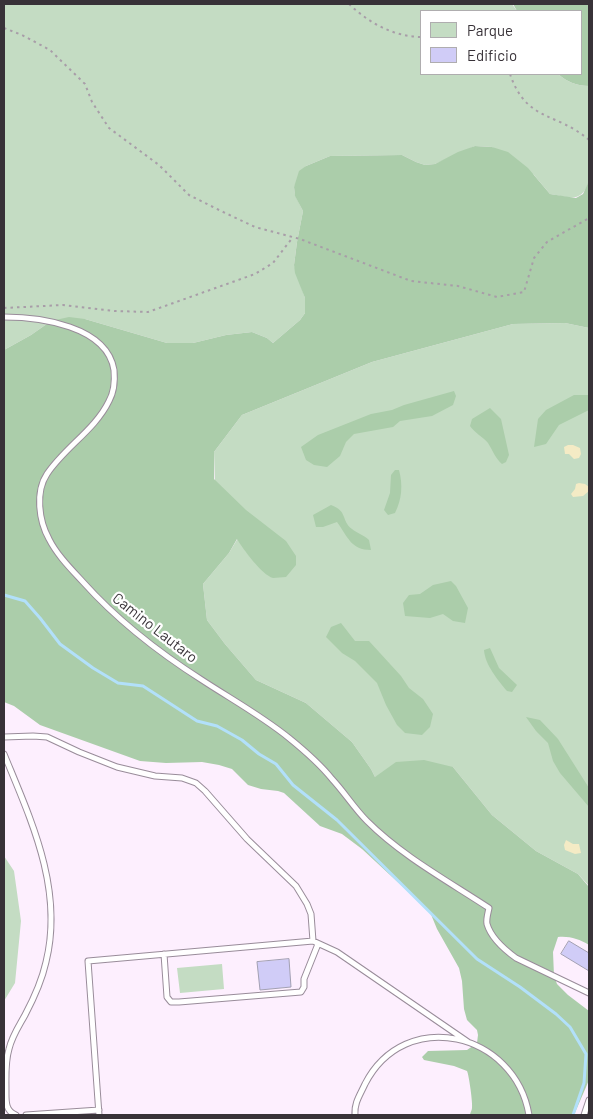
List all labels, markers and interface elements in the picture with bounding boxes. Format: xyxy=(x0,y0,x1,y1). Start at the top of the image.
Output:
legend xyxy=(420,10,583,75)
text: Parque xyxy=(467,21,513,39)
text: Edificio xyxy=(467,46,517,64)
street label: Camino Lautaro xyxy=(109,589,201,667)

